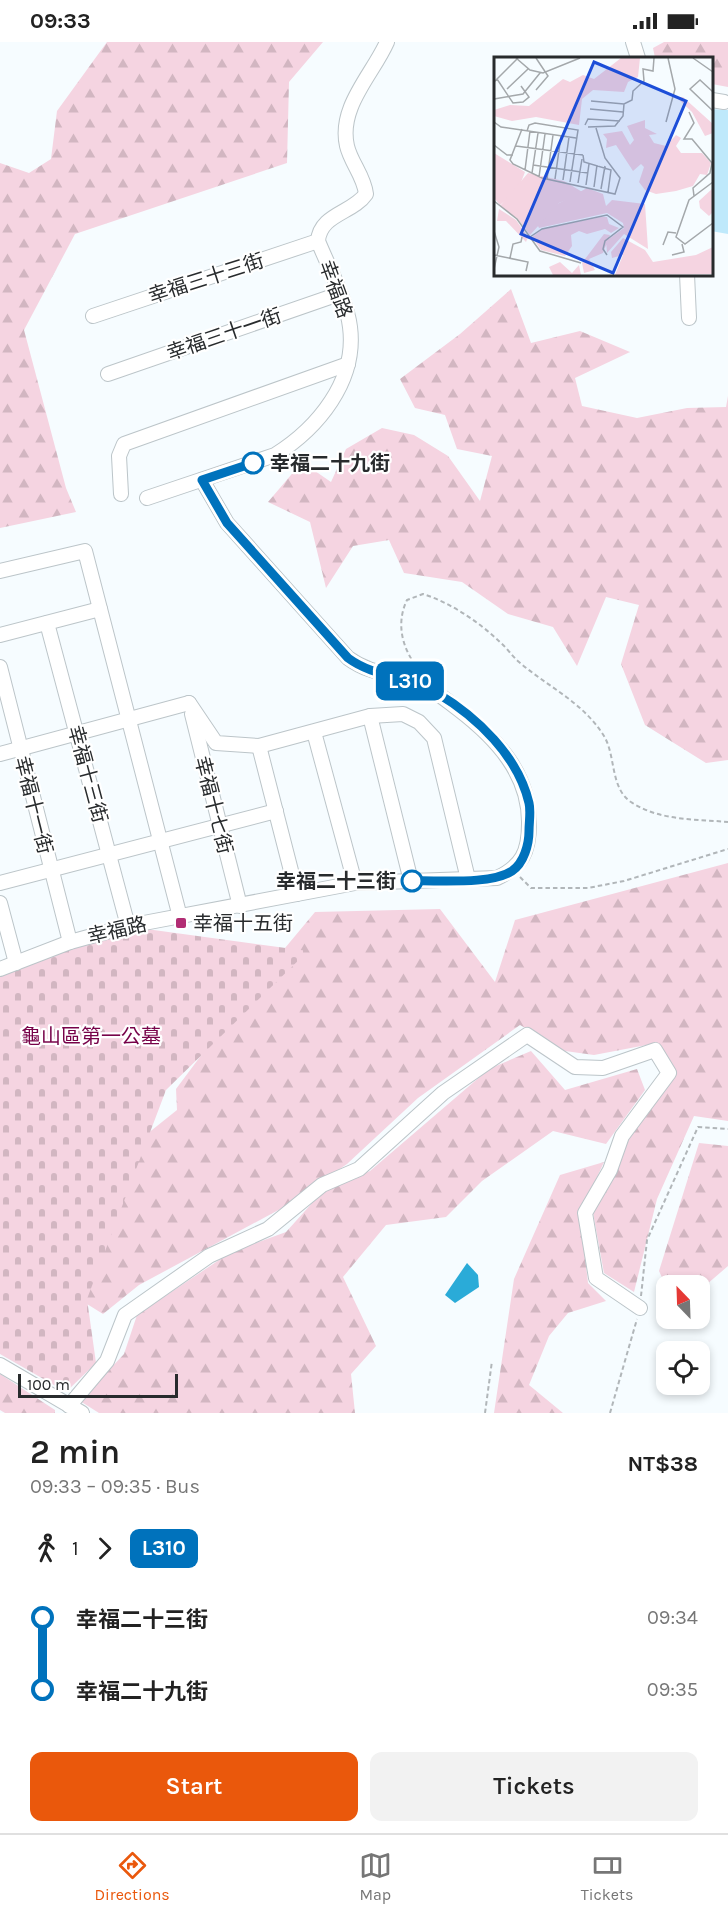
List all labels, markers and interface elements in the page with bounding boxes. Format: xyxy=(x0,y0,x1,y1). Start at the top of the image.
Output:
text: 09:33 xyxy=(30,8,91,34)
inset map xyxy=(494,57,713,276)
street label: 幸福三十三街 xyxy=(146,249,267,308)
street label: 幸福路 xyxy=(314,257,357,321)
street label: 幸福三十一街 xyxy=(164,304,285,365)
marker: 幸福二十九街 xyxy=(242,452,264,474)
place label: 幸福二十九街 xyxy=(270,452,390,475)
line badge: L310 xyxy=(368,662,452,700)
text: L310 xyxy=(388,669,432,693)
street label: 幸福十三街 xyxy=(63,723,112,825)
street label: 幸福十一街 xyxy=(10,754,57,856)
street label: 幸福十七街 xyxy=(190,754,237,856)
place label: 幸福二十三街 xyxy=(276,870,396,893)
marker: 幸福二十三街 xyxy=(401,870,423,892)
place label: 幸福十五街 xyxy=(193,912,293,935)
street label: 幸福路 xyxy=(85,913,149,948)
marker: 幸福十五街 xyxy=(174,916,188,930)
park label: 龜山區第一公墓 xyxy=(21,1025,161,1048)
north arrow xyxy=(656,1275,710,1329)
map controls xyxy=(656,1275,710,1395)
button: locate xyxy=(656,1341,710,1395)
scale bar xyxy=(18,1371,178,1398)
text: 100 m xyxy=(27,1375,70,1394)
text: 2 min xyxy=(30,1433,120,1471)
text: NT$38 xyxy=(627,1451,698,1477)
text: 09:33 – 09:35 · Bus xyxy=(30,1475,200,1498)
icon: walk xyxy=(30,1532,63,1565)
icon: forward xyxy=(88,1532,121,1565)
text: L310 xyxy=(142,1536,186,1560)
text: 1 xyxy=(72,1537,79,1560)
text: 09:34 xyxy=(647,1606,698,1629)
text: 幸福二十三街 xyxy=(76,1607,208,1633)
text: 09:35 xyxy=(647,1678,698,1701)
text: 幸福二十九街 xyxy=(76,1679,208,1705)
button: Start xyxy=(30,1752,358,1821)
button: Tickets xyxy=(370,1752,698,1821)
tab: Directions xyxy=(95,1849,170,1904)
tab: Map xyxy=(359,1849,392,1904)
tab: Tickets xyxy=(581,1849,633,1904)

